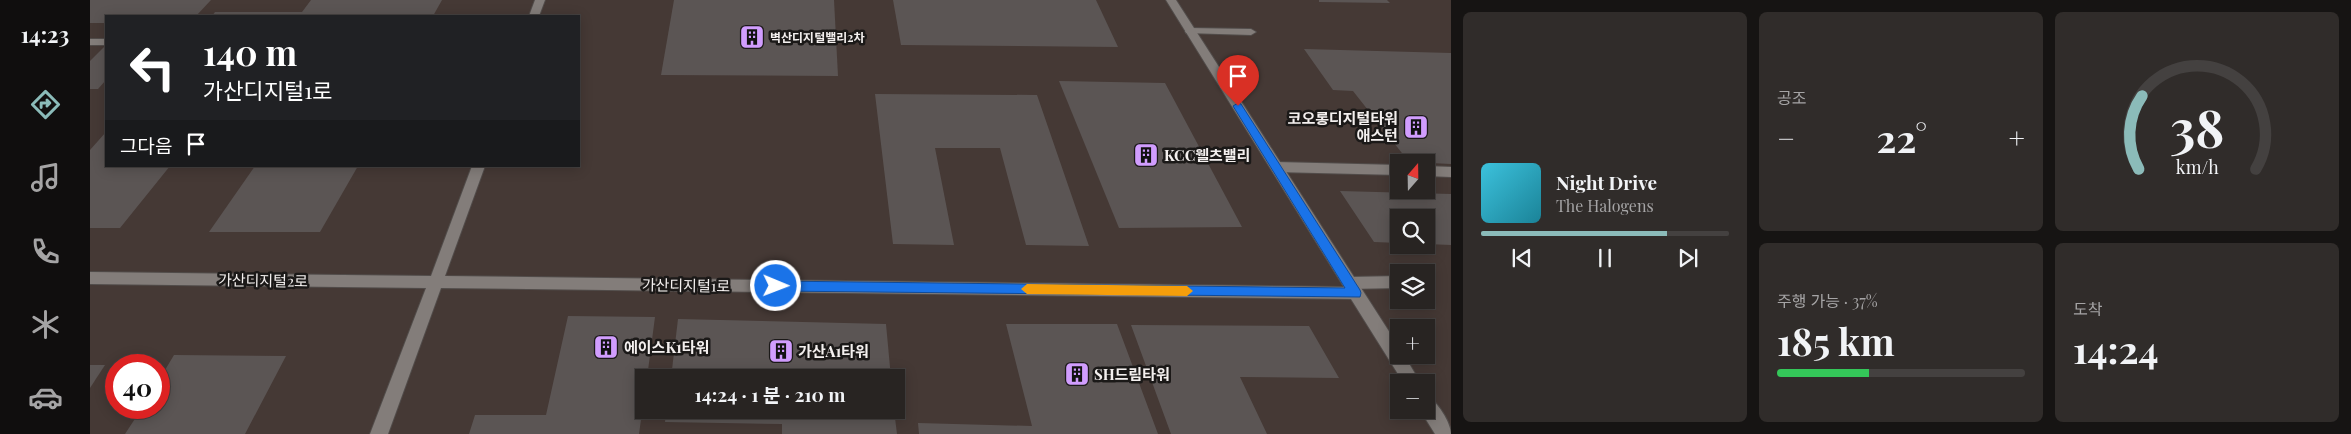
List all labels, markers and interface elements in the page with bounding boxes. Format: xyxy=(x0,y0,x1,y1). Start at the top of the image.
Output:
text: 14:23 xyxy=(21,19,69,49)
building icon: 벽산디지털밸리2차 xyxy=(739,24,765,50)
text: 140 m xyxy=(203,28,297,75)
place label: 벽산디지털밸리2차 xyxy=(770,29,865,45)
icon: left xyxy=(120,35,185,100)
pin xyxy=(1217,55,1259,106)
icon: arrive xyxy=(1224,62,1252,90)
text: 가산디지털1로 xyxy=(203,75,333,105)
icon: directions xyxy=(28,87,63,122)
text: 공조 xyxy=(1777,87,1806,108)
text: 38 xyxy=(2170,92,2224,161)
place label: 코오롱디지털타워 애스턴 xyxy=(1288,108,1398,145)
text: 22° xyxy=(1877,112,1927,163)
building icon: 코오롱디지털타워 애스턴 xyxy=(1403,114,1429,140)
text: − xyxy=(1777,119,1795,156)
text: + xyxy=(2009,119,2025,156)
icon: arrive xyxy=(182,130,210,158)
text: 그다음 xyxy=(120,132,172,158)
building icon: KCC웰츠밸리 xyxy=(1133,142,1159,168)
place label: KCC웰츠밸리 xyxy=(1164,145,1250,165)
north arrow xyxy=(1390,154,1435,199)
map controls xyxy=(1390,154,1435,419)
text: km/h xyxy=(2176,155,2219,178)
icon: music xyxy=(28,160,63,195)
text: Night Drive xyxy=(1556,169,1657,195)
text: The Halogens xyxy=(1556,195,1654,216)
button: search xyxy=(1390,209,1435,254)
icon: phone xyxy=(28,234,63,269)
icon: previous xyxy=(1508,244,1536,272)
icon: pause xyxy=(1591,244,1619,272)
icon: next xyxy=(1674,244,1702,272)
position arrow xyxy=(749,259,801,311)
button: layers xyxy=(1390,264,1435,309)
street label: 가산디지털2로 xyxy=(218,269,308,291)
street label: 가산디지털1로 xyxy=(642,274,730,296)
text: 주행 가능 · 37% xyxy=(1777,290,1878,311)
text: 도착 xyxy=(2073,298,2102,319)
icon: climate xyxy=(28,307,63,342)
text: 185 km xyxy=(1777,315,1895,366)
button: + xyxy=(1390,319,1435,364)
text: 14:24 xyxy=(2073,323,2159,374)
building icon: 에이스K1타워 xyxy=(593,334,619,360)
place label: 에이스K1타워 xyxy=(624,337,709,357)
building icon: 가산A1타워 xyxy=(768,338,794,364)
place label: 가산A1타워 xyxy=(798,341,869,361)
speed limit sign: 40 xyxy=(105,354,170,419)
building icon: SH드림타워 xyxy=(1064,361,1090,387)
place label: SH드림타워 xyxy=(1094,364,1170,384)
button: − xyxy=(1390,374,1435,419)
icon: car xyxy=(28,380,63,415)
text: 14:24 · 1 분 · 210 m xyxy=(695,381,845,407)

